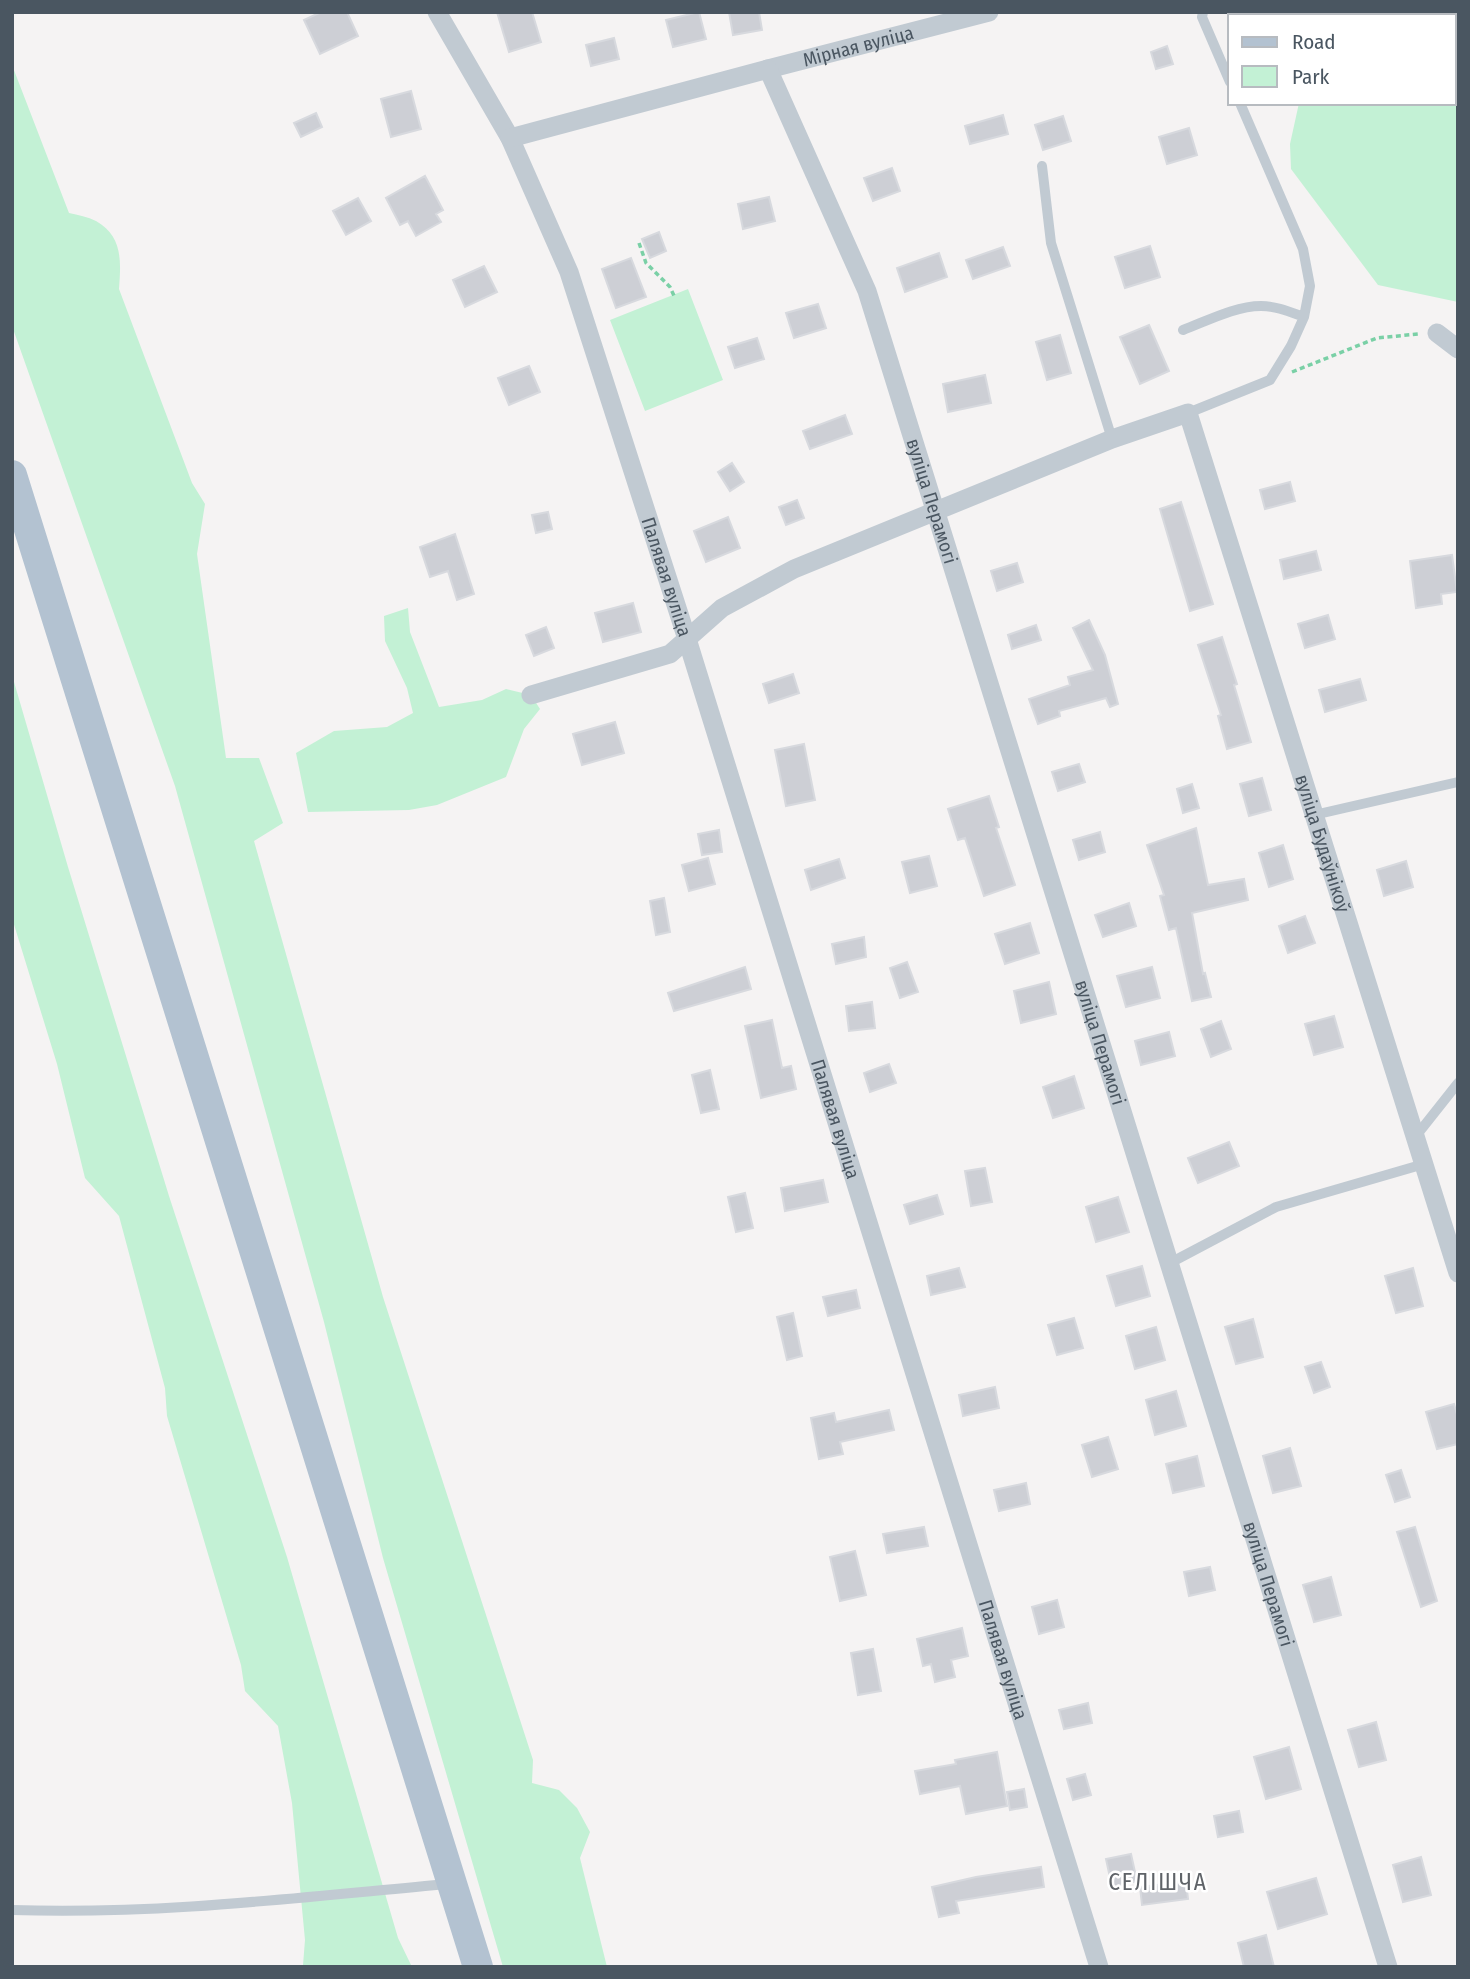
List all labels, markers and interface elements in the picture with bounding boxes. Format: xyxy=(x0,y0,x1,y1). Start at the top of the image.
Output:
legend xyxy=(1228,14,1456,105)
street label: Мірная вуліца xyxy=(800,20,916,71)
text: Road xyxy=(1292,29,1336,55)
text: Park xyxy=(1292,64,1330,90)
street label: вуліца Перамогі xyxy=(902,436,963,566)
street label: Палявая вуліца xyxy=(637,514,697,639)
street label: вуліца Будаўнікоў xyxy=(1291,771,1356,916)
street label: вуліца Перамогі xyxy=(1070,977,1131,1108)
street label: Палявая вуліца xyxy=(807,1056,865,1182)
street label: вуліца Перамогі xyxy=(1239,1518,1299,1649)
street label: Палявая вуліца xyxy=(974,1597,1033,1722)
district label: СЕЛІШЧА xyxy=(1108,1868,1208,1896)

